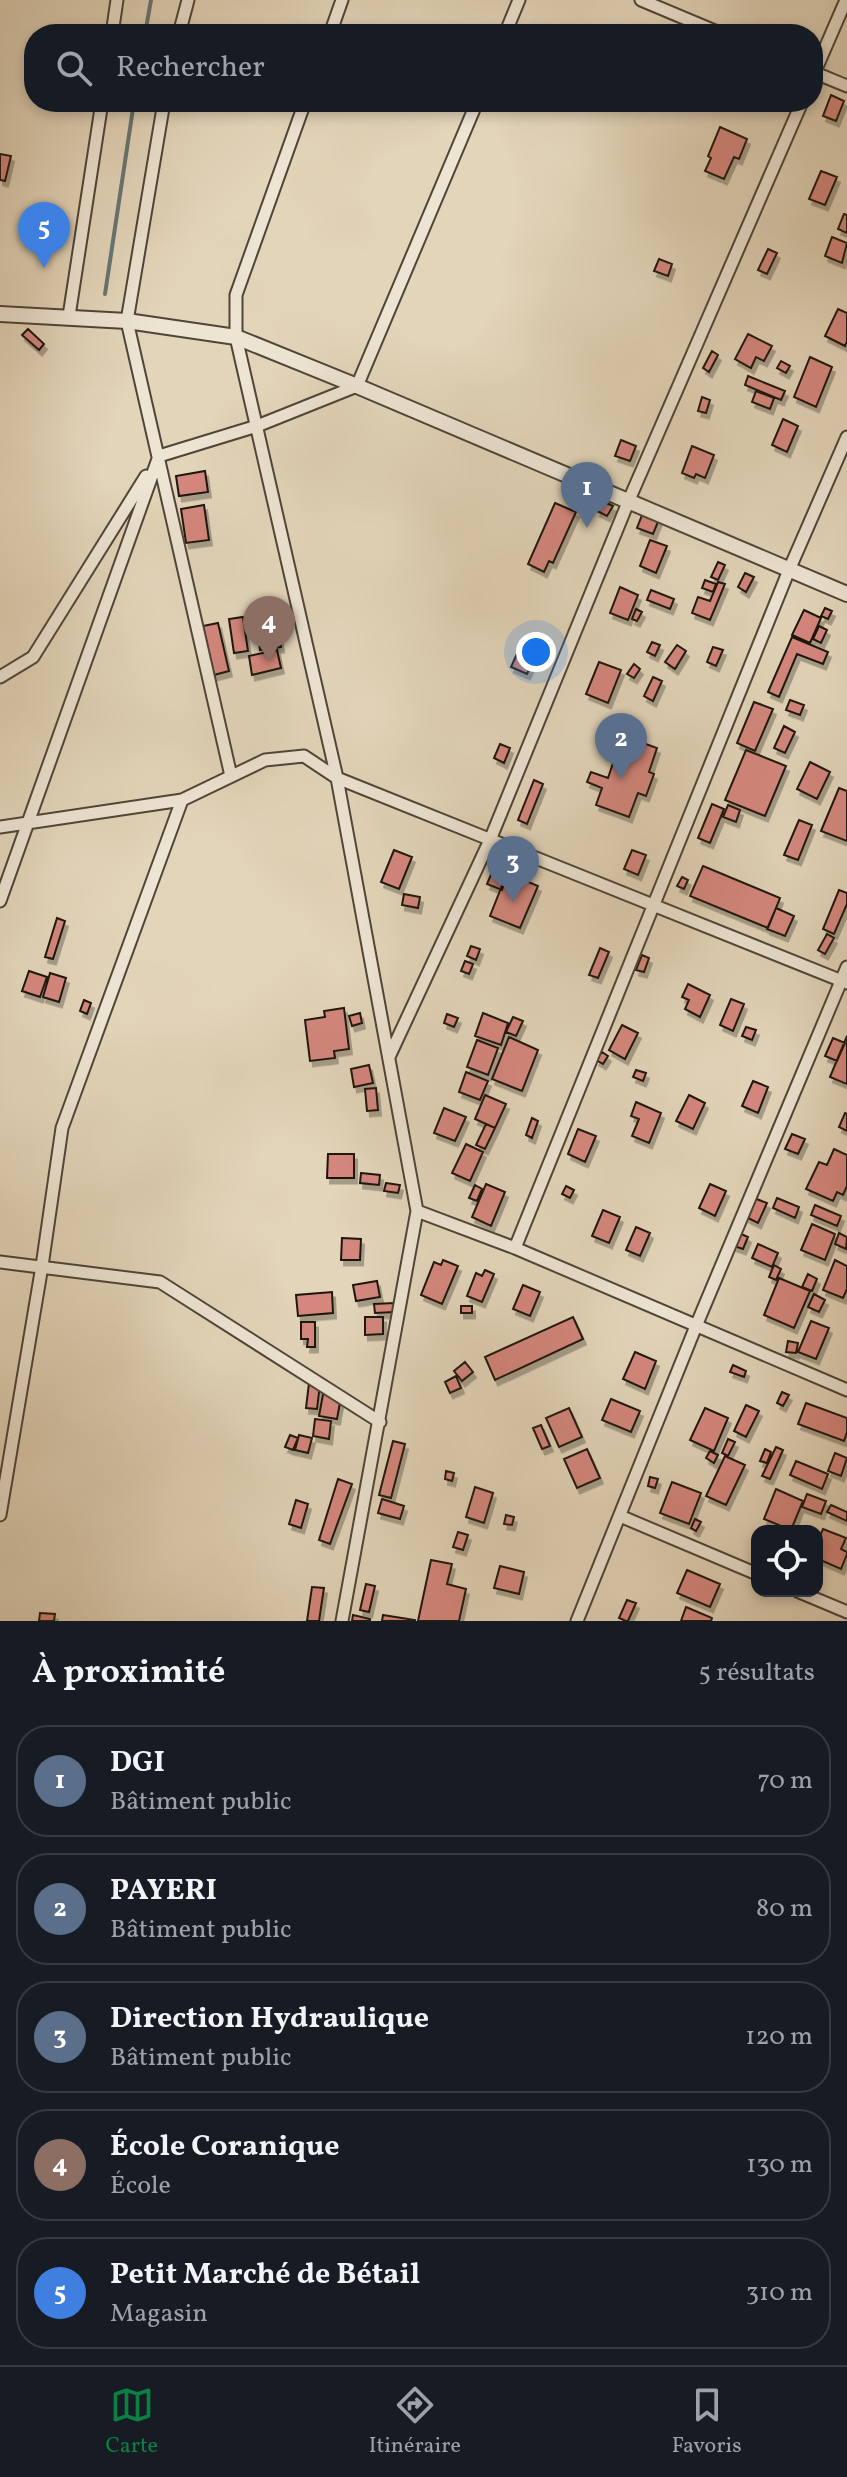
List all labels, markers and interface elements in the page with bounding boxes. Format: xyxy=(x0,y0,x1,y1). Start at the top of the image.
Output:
search box xyxy=(24,24,823,112)
icon: search xyxy=(52,46,96,90)
text: Rechercher xyxy=(116,47,265,89)
pin: 5 xyxy=(18,202,70,268)
pin: 1 xyxy=(561,462,613,528)
pin: 4 xyxy=(243,596,295,662)
your location xyxy=(516,632,556,672)
pin: 2 xyxy=(595,713,647,779)
pin: 3 xyxy=(487,836,539,902)
map controls xyxy=(751,1525,823,1597)
button: locate xyxy=(751,1525,823,1597)
text: À proximité xyxy=(32,1650,225,1697)
text: 5 résultats xyxy=(699,1655,815,1691)
text: DGI xyxy=(110,1742,165,1784)
text: 1 xyxy=(55,1763,65,1799)
text: 70 m xyxy=(758,1763,813,1799)
text: Bâtiment public xyxy=(110,1784,292,1820)
text: PAYERI xyxy=(110,1870,217,1912)
text: 2 xyxy=(53,1891,67,1927)
text: 80 m xyxy=(756,1891,813,1927)
text: Bâtiment public xyxy=(110,1912,292,1948)
text: Direction Hydraulique xyxy=(110,1998,429,2040)
text: 3 xyxy=(53,2019,67,2055)
text: 120 m xyxy=(745,2019,813,2055)
text: Bâtiment public xyxy=(110,2040,292,2076)
text: École Coranique xyxy=(110,2126,340,2168)
text: 4 xyxy=(52,2147,68,2183)
text: 130 m xyxy=(746,2147,813,2183)
text: École xyxy=(110,2168,171,2204)
text: Petit Marché de Bétail xyxy=(110,2254,420,2296)
text: 5 xyxy=(54,2275,66,2311)
text: 310 m xyxy=(746,2275,813,2311)
text: Magasin xyxy=(110,2296,208,2332)
tab: Carte xyxy=(105,2383,158,2462)
tab: Itinéraire xyxy=(369,2383,461,2462)
tab: Favoris xyxy=(672,2383,742,2462)

